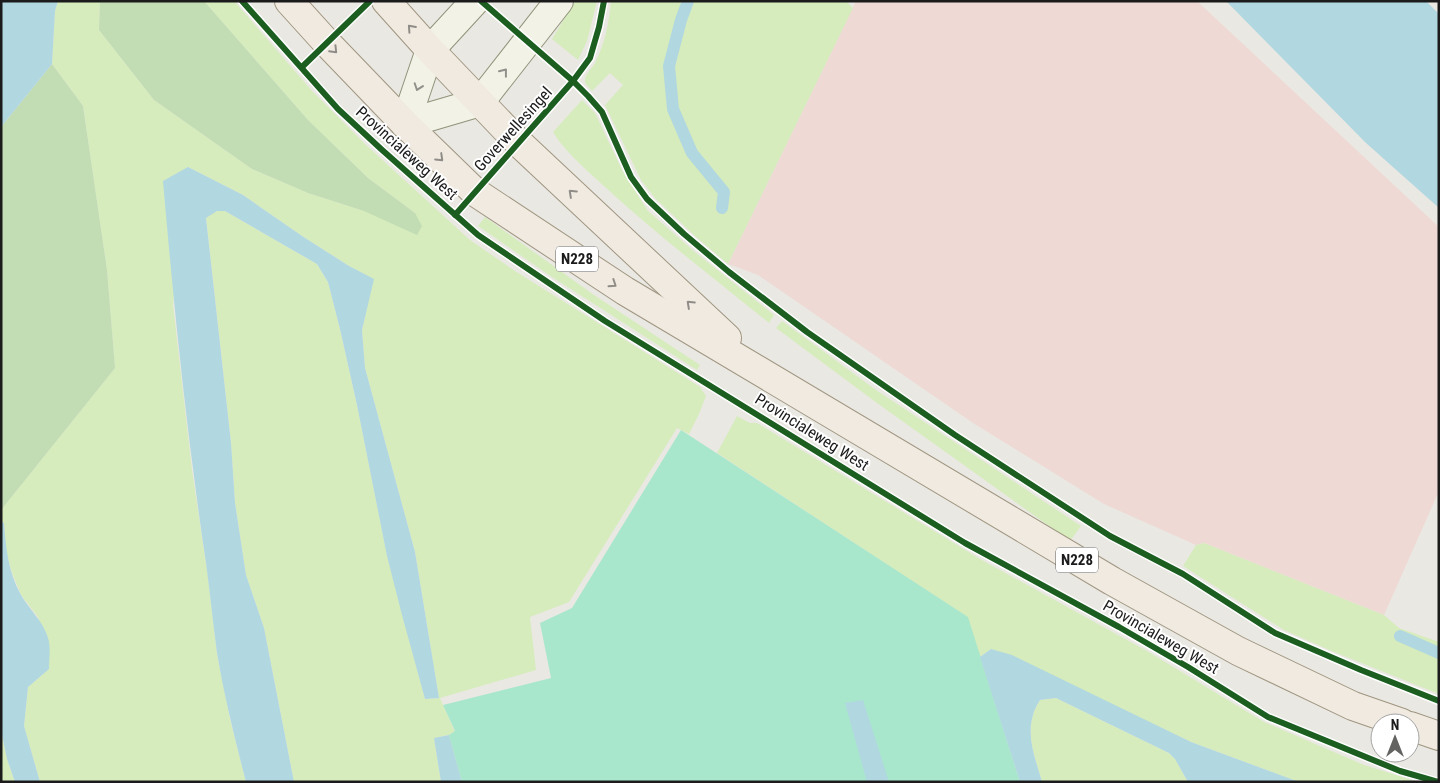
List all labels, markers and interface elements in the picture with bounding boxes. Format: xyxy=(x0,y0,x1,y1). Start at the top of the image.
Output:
one-way arrow xyxy=(408,25,417,34)
one-way arrow xyxy=(328,45,337,54)
one-way arrow xyxy=(498,69,506,78)
one-way arrow xyxy=(413,82,423,91)
street label: Goverwellesingel xyxy=(470,83,556,175)
street label: Provincialeweg West xyxy=(352,102,462,204)
one-way arrow xyxy=(434,152,443,161)
one-way arrow xyxy=(568,190,577,199)
road number: N228 xyxy=(556,246,598,272)
one-way arrow xyxy=(608,277,617,287)
one-way arrow xyxy=(687,301,696,310)
street label: Provincialeweg West xyxy=(752,389,873,475)
road number: N228 xyxy=(1056,548,1098,572)
street label: Provincialeweg West xyxy=(1100,596,1223,678)
north arrow xyxy=(1370,713,1420,763)
text: N xyxy=(1391,717,1399,733)

